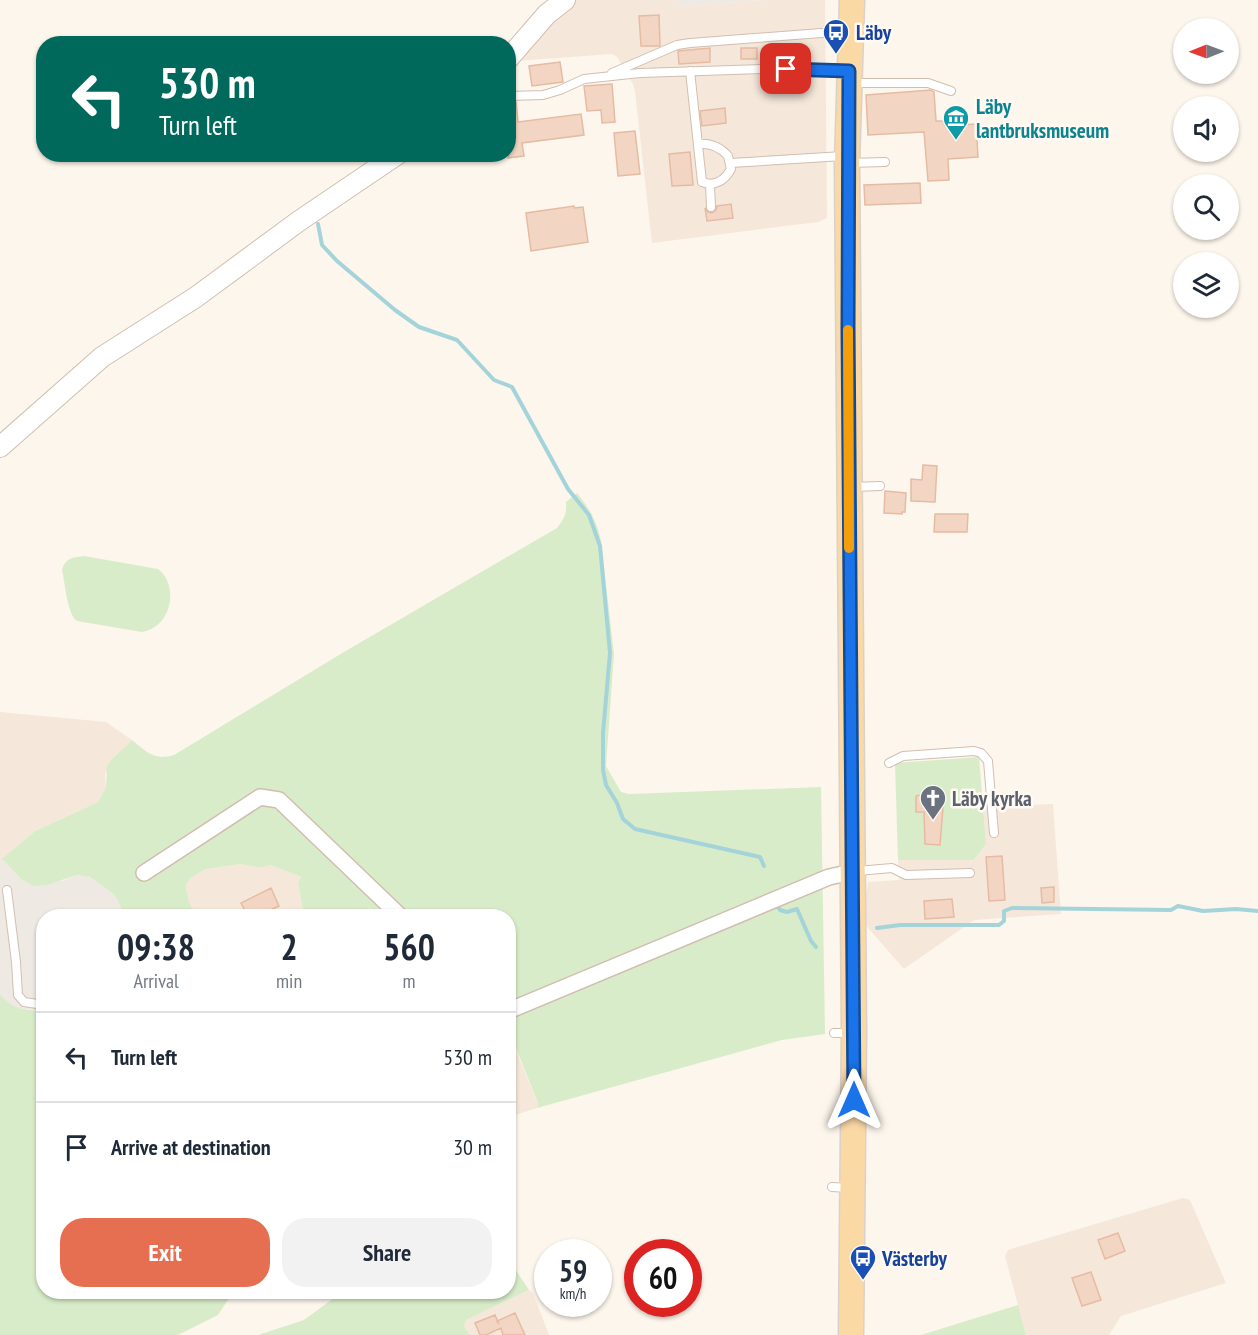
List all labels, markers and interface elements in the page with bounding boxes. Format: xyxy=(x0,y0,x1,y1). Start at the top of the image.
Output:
bus stop icon: Läby xyxy=(821,17,851,55)
north arrow xyxy=(1173,18,1239,84)
map controls xyxy=(1173,18,1239,318)
place label: Läby xyxy=(856,19,892,46)
pin xyxy=(760,43,811,94)
icon: arrive xyxy=(769,52,802,85)
text: 530 m xyxy=(159,55,256,110)
icon: left xyxy=(60,60,138,138)
place label: Läby lantbruksmuseum xyxy=(976,93,1109,144)
button: sound xyxy=(1173,96,1239,162)
museum icon: Läby lantbruksmuseum xyxy=(941,103,971,141)
text: Turn left xyxy=(159,108,237,142)
button: search xyxy=(1173,174,1239,240)
button: layers xyxy=(1173,252,1239,318)
church icon: Läby kyrka xyxy=(918,783,948,821)
place label: Läby kyrka xyxy=(952,785,1032,812)
text: 09:38 xyxy=(117,923,195,970)
text: 2 xyxy=(280,923,298,970)
text: 560 xyxy=(383,923,435,970)
text: Arrival xyxy=(133,968,179,994)
text: min xyxy=(276,968,302,994)
text: m xyxy=(403,968,416,994)
icon: left xyxy=(60,1041,93,1074)
text: Turn left xyxy=(111,1043,177,1071)
text: 530 m xyxy=(443,1043,492,1071)
position arrow xyxy=(822,1068,886,1132)
icon: arrive xyxy=(60,1131,93,1164)
text: Arrive at destination xyxy=(111,1133,271,1161)
text: 30 m xyxy=(453,1133,492,1161)
button: Exit xyxy=(60,1218,270,1287)
button: Share xyxy=(282,1218,492,1287)
speed limit sign: 60 xyxy=(624,1239,702,1317)
bus stop icon: Västerby xyxy=(848,1243,878,1281)
place label: Västerby xyxy=(881,1245,948,1272)
text: 59 xyxy=(559,1251,587,1290)
text: km/h xyxy=(560,1284,586,1303)

